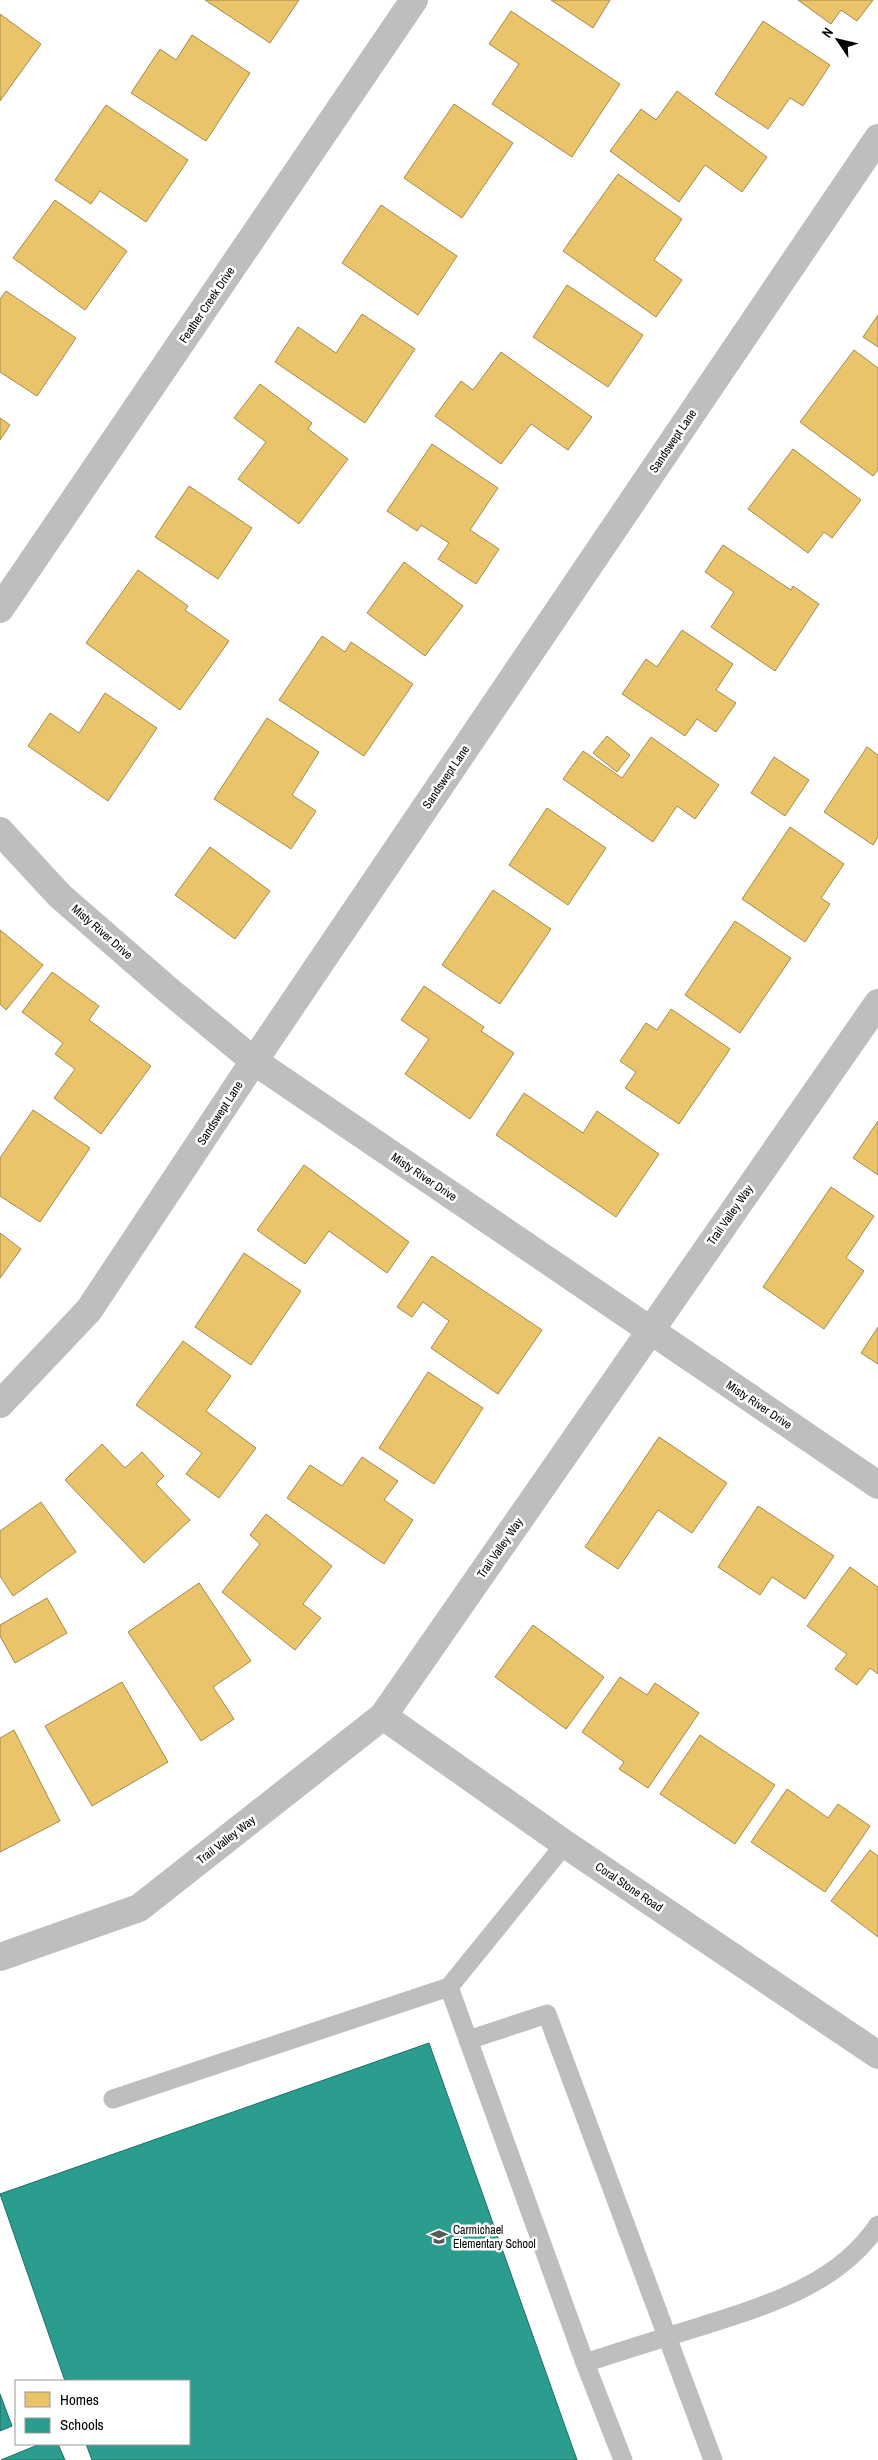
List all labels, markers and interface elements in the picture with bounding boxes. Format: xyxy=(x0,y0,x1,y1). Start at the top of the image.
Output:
north arrow xyxy=(813,15,863,65)
text: N xyxy=(818,24,837,41)
street label: Feather Creek Drive xyxy=(176,264,238,346)
street label: Sandswept Lane xyxy=(646,406,700,476)
street label: Sandswept Lane xyxy=(419,742,473,812)
street label: Misty River Drive xyxy=(68,901,136,963)
street label: Sandswept Lane xyxy=(193,1078,247,1148)
street label: Misty River Drive xyxy=(388,1149,460,1205)
street label: Trail Valley Way xyxy=(703,1182,757,1248)
street label: Misty River Drive xyxy=(723,1377,795,1433)
street label: Trail Valley Way xyxy=(473,1515,527,1581)
street label: Trail Valley Way xyxy=(193,1812,259,1868)
street label: Coral Stone Road xyxy=(592,1858,666,1916)
place label: Carmichael Elementary School xyxy=(453,2222,536,2252)
school or university icon: Carmichael Elementary School xyxy=(429,2227,449,2247)
legend xyxy=(15,2380,190,2445)
text: Homes xyxy=(60,2389,99,2410)
text: Schools xyxy=(60,2414,104,2435)

